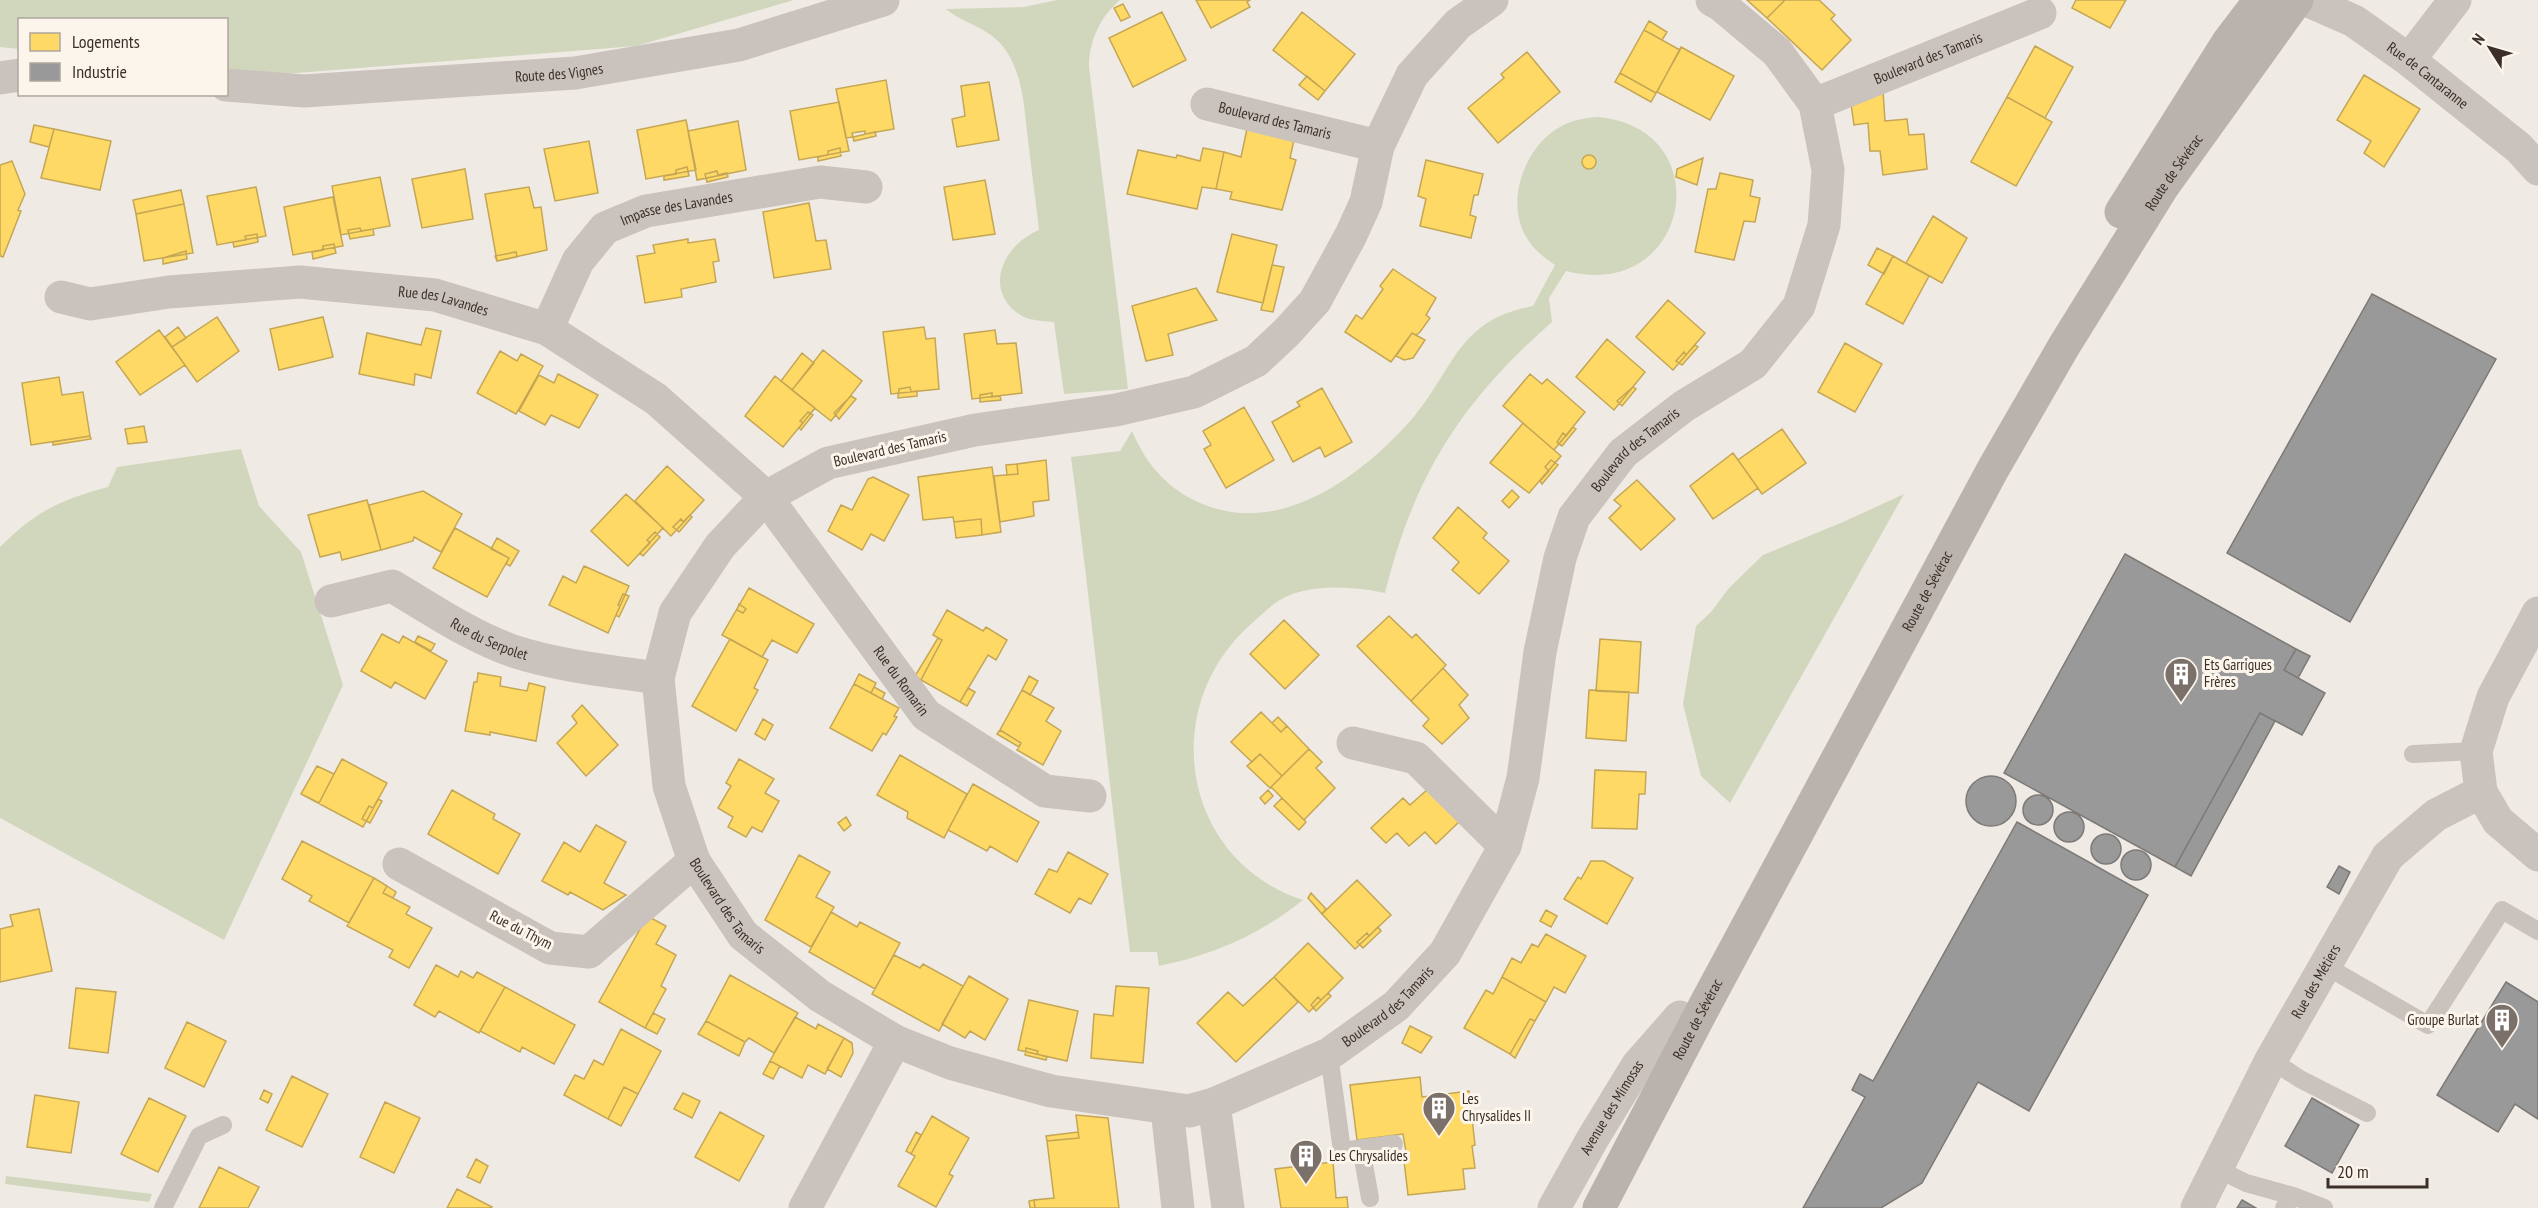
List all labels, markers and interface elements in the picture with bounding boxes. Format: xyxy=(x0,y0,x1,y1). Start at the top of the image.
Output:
legend xyxy=(18,18,228,96)
north arrow xyxy=(2460,18,2520,78)
street label: Boulevard des Tamaris xyxy=(1871,27,1985,88)
text: Logements xyxy=(72,30,140,53)
text: N xyxy=(2467,30,2489,48)
street label: Rue de Cantaranne xyxy=(2384,37,2472,113)
street label: Route des Vignes xyxy=(515,58,604,86)
text: Industrie xyxy=(72,60,127,83)
street label: Boulevard des Tamaris xyxy=(1217,97,1333,143)
street label: Route de Sévérac xyxy=(2140,130,2207,214)
street label: Impasse des Lavandes xyxy=(617,187,734,230)
street label: Rue des Lavandes xyxy=(397,282,491,320)
street label: Boulevard des Tamaris xyxy=(1587,403,1683,495)
street label: Boulevard des Tamaris xyxy=(832,426,948,471)
street label: Route de Sévérac xyxy=(1898,547,1957,634)
street label: Rue du Serpolet xyxy=(447,613,530,664)
street label: Rue du Romarin xyxy=(870,642,933,720)
place label: Ets Garrigues Frères xyxy=(2204,655,2272,691)
building icon: Ets Garrigues Frères xyxy=(2163,656,2199,703)
street label: Boulevard des Tamaris xyxy=(686,854,769,958)
street label: Rue du Thym xyxy=(487,906,556,953)
street label: Rue des Métiers xyxy=(2287,941,2344,1022)
street label: Boulevard des Tamaris xyxy=(1338,962,1437,1051)
street label: Route de Sévérac xyxy=(1668,975,1727,1063)
building icon: Groupe Burlat xyxy=(2484,1002,2520,1049)
place label: Groupe Burlat xyxy=(2407,1010,2479,1029)
street label: Avenue des Mimosas xyxy=(1576,1056,1647,1158)
place label: Les Chrysalides II xyxy=(1462,1089,1531,1125)
building icon: Les Chrysalides II xyxy=(1421,1090,1457,1137)
building icon: Les Chrysalides xyxy=(1288,1138,1324,1185)
place label: Les Chrysalides xyxy=(1329,1146,1408,1165)
scale bar xyxy=(2328,1151,2427,1189)
text: 20 m xyxy=(2337,1160,2369,1183)

